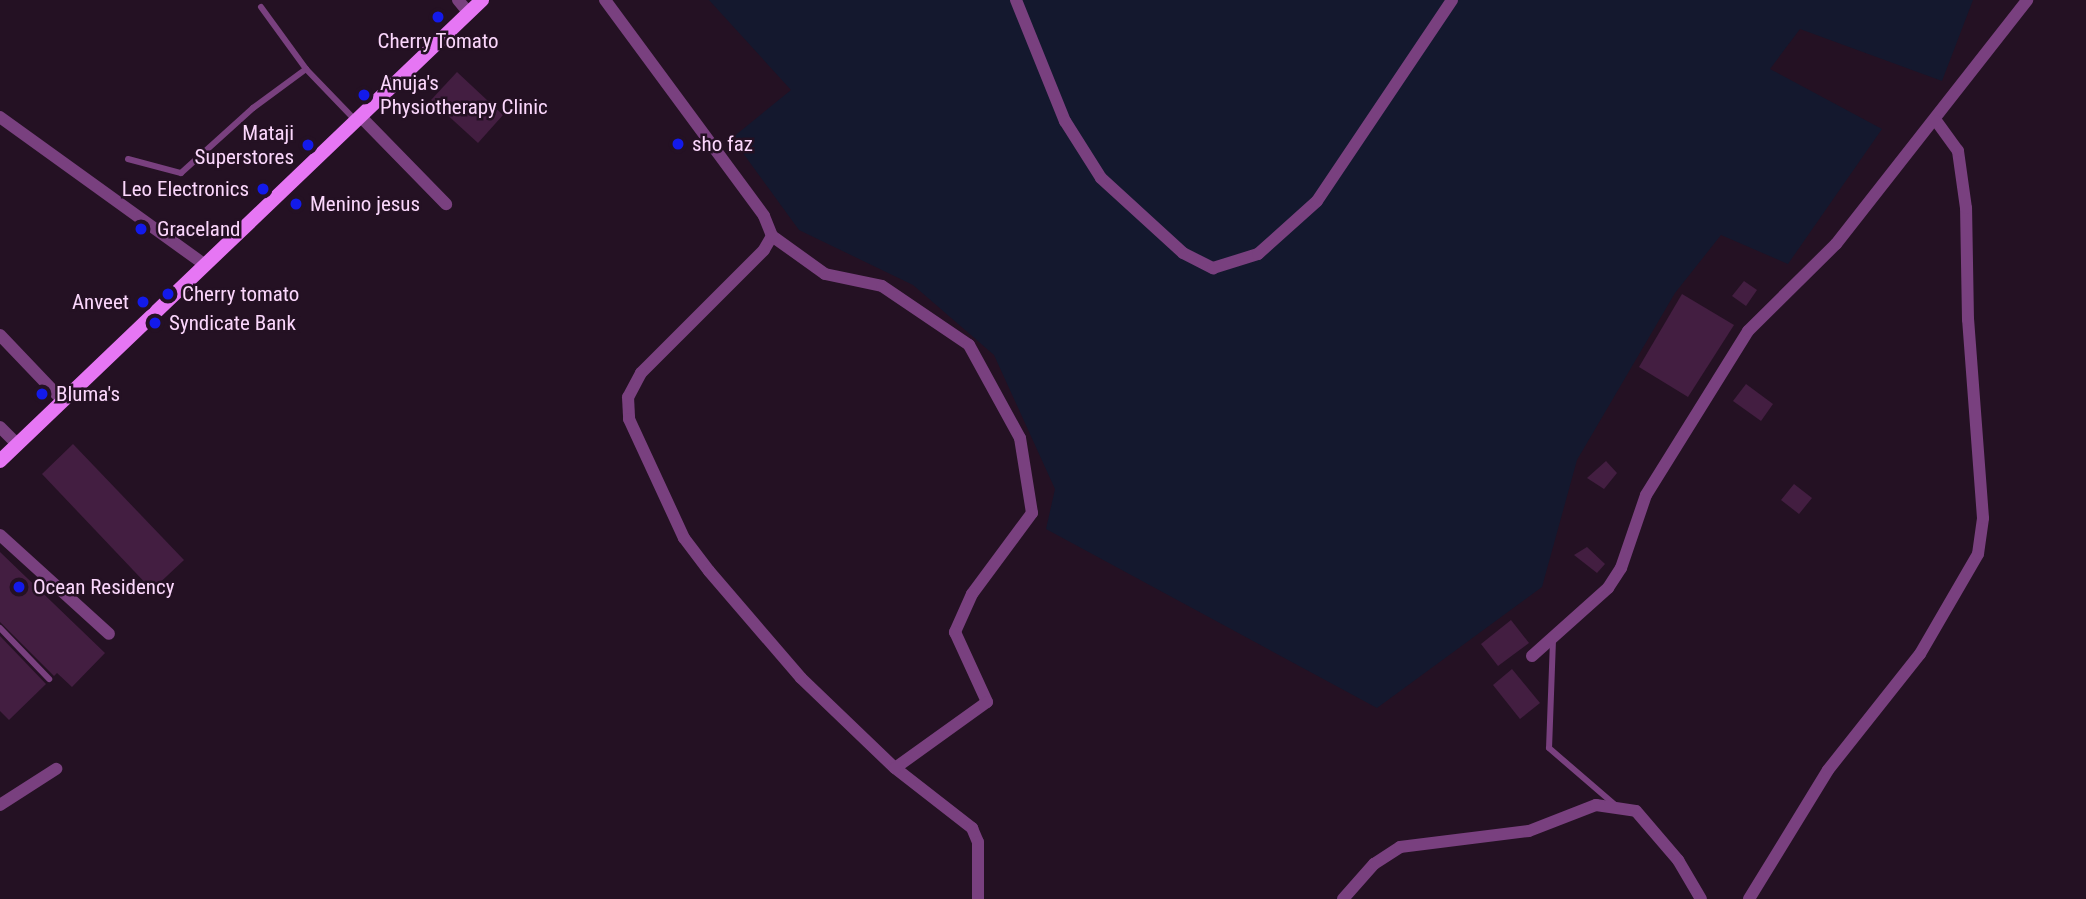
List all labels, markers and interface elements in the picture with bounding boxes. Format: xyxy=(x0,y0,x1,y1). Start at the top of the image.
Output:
marker: Cherry Tomato xyxy=(430,9,446,25)
place label: Cherry Tomato xyxy=(377,28,499,54)
place label: Anuja's Physiotherapy Clinic xyxy=(380,70,548,120)
marker: Anuja's Physiotherapy Clinic xyxy=(354,85,374,105)
place label: Mataji Superstores xyxy=(195,120,294,170)
place label: sho faz xyxy=(692,131,753,157)
marker: sho faz xyxy=(670,136,686,152)
marker: Mataji Superstores xyxy=(300,137,316,153)
place label: Leo Electronics xyxy=(122,176,249,202)
marker: Leo Electronics xyxy=(255,181,271,197)
place label: Menino jesus xyxy=(310,191,420,217)
marker: Menino jesus xyxy=(288,196,304,212)
place label: Graceland xyxy=(157,216,240,242)
marker: Graceland xyxy=(131,219,151,239)
place label: Cherry tomato xyxy=(182,281,299,307)
marker: Cherry tomato xyxy=(160,286,176,302)
place label: Anveet xyxy=(72,289,129,315)
marker: Anveet xyxy=(135,294,151,310)
place label: Syndicate Bank xyxy=(169,310,296,336)
marker: Syndicate Bank xyxy=(147,315,163,331)
place label: Bluma's xyxy=(56,381,120,407)
marker: Bluma's xyxy=(34,386,50,402)
place label: Ocean Residency xyxy=(33,574,174,600)
marker: Ocean Residency xyxy=(11,579,27,595)

